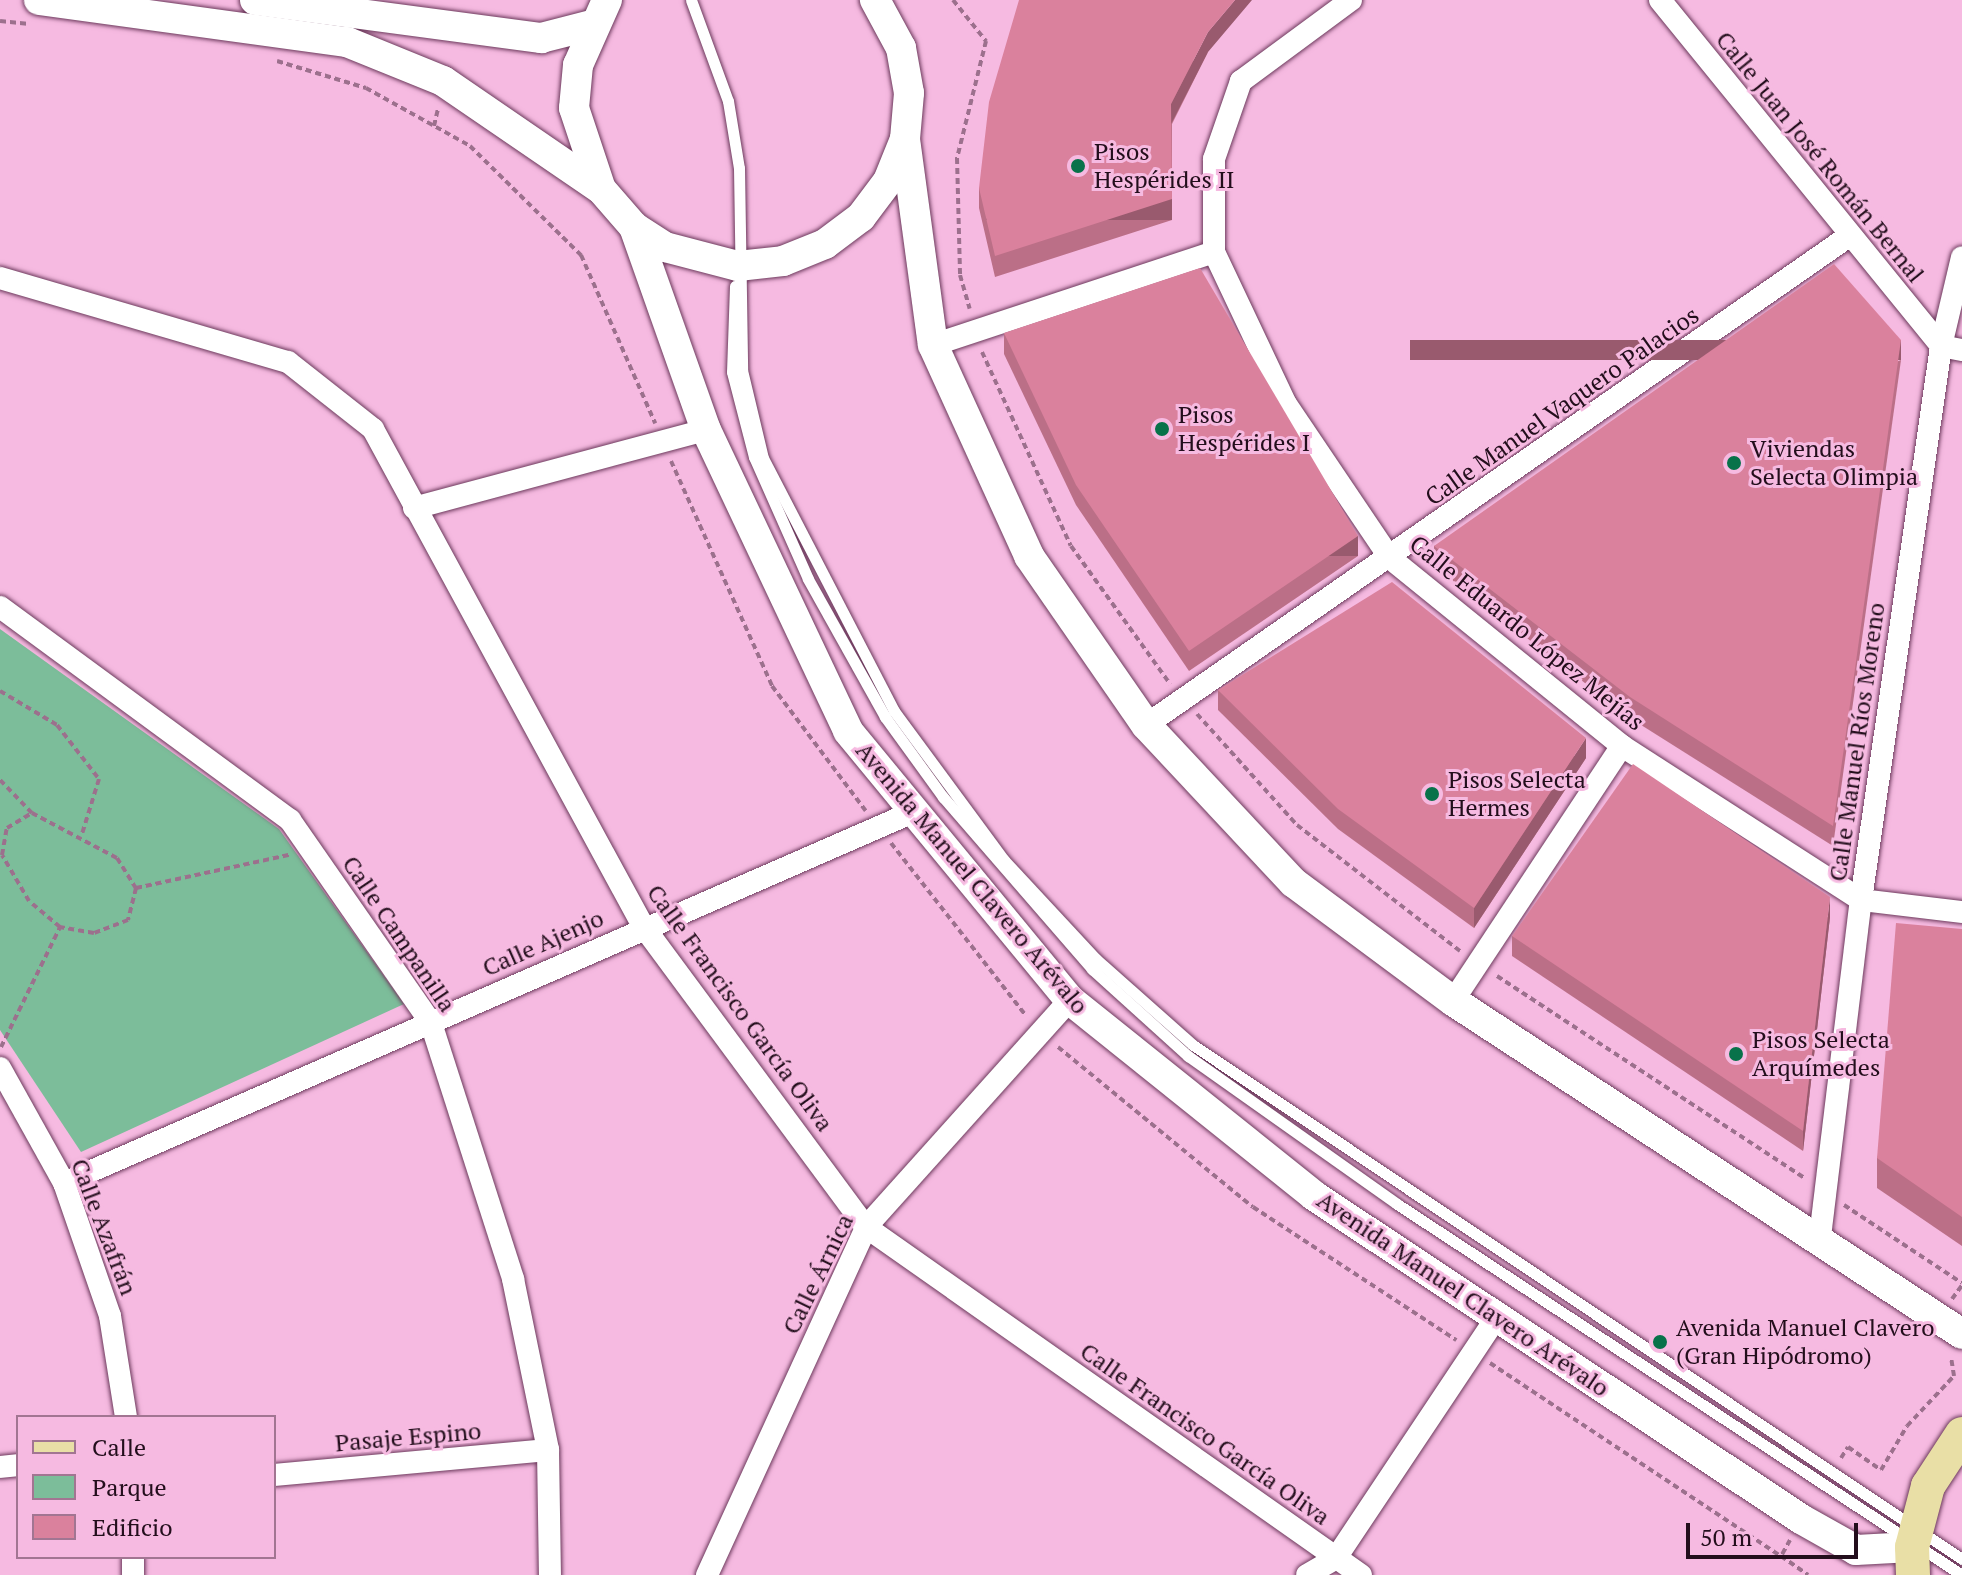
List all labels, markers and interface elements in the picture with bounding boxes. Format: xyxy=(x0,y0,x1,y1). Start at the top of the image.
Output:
street label: Calle Juan José Román Bernal xyxy=(1710,26,1930,288)
place label: Pisos Hespérides II xyxy=(1094,138,1235,194)
marker: Pisos Hespérides II xyxy=(1069,157,1087,175)
street label: Calle Manuel Vaquero Palacios xyxy=(1420,300,1704,512)
place label: Pisos Hespérides I xyxy=(1178,401,1310,457)
marker: Pisos Hespérides I xyxy=(1153,420,1171,438)
place label: Viviendas Selecta Olimpia xyxy=(1750,435,1918,491)
marker: Viviendas Selecta Olimpia xyxy=(1725,454,1743,472)
street label: Calle Eduardo López Mejías xyxy=(1404,529,1650,737)
street label: Calle Manuel Ríos Moreno xyxy=(1823,601,1891,883)
street label: Avenida Manuel Clavero Arévalo xyxy=(850,736,1094,1020)
place label: Pisos Selecta Hermes xyxy=(1448,766,1586,822)
marker: Pisos Selecta Hermes xyxy=(1423,785,1441,803)
street label: Calle Campanilla xyxy=(336,851,462,1017)
street label: Calle Francisco García Oliva xyxy=(641,879,839,1137)
street label: Calle Ajenjo xyxy=(478,903,608,983)
place label: Pisos Selecta Arquímedes xyxy=(1752,1026,1890,1082)
marker: Pisos Selecta Arquímedes xyxy=(1727,1045,1745,1063)
street label: Calle Azafrán xyxy=(65,1155,143,1299)
street label: Avenida Manuel Clavero Arévalo xyxy=(1311,1185,1615,1403)
street label: Calle Árnica xyxy=(776,1209,860,1339)
place label: Avenida Manuel Clavero (Gran Hipódromo) xyxy=(1676,1314,1934,1370)
marker: Avenida Manuel Clavero (Gran Hipódromo) xyxy=(1651,1333,1669,1351)
street label: Calle Francisco García Oliva xyxy=(1075,1337,1335,1531)
legend xyxy=(16,1415,276,1559)
street label: Pasaje Espino xyxy=(334,1416,482,1458)
text: Calle xyxy=(92,1431,146,1463)
text: Parque xyxy=(92,1471,167,1503)
scale bar xyxy=(1690,1507,1862,1557)
text: Edificio xyxy=(92,1511,173,1543)
text: 50 m xyxy=(1700,1521,1752,1553)

